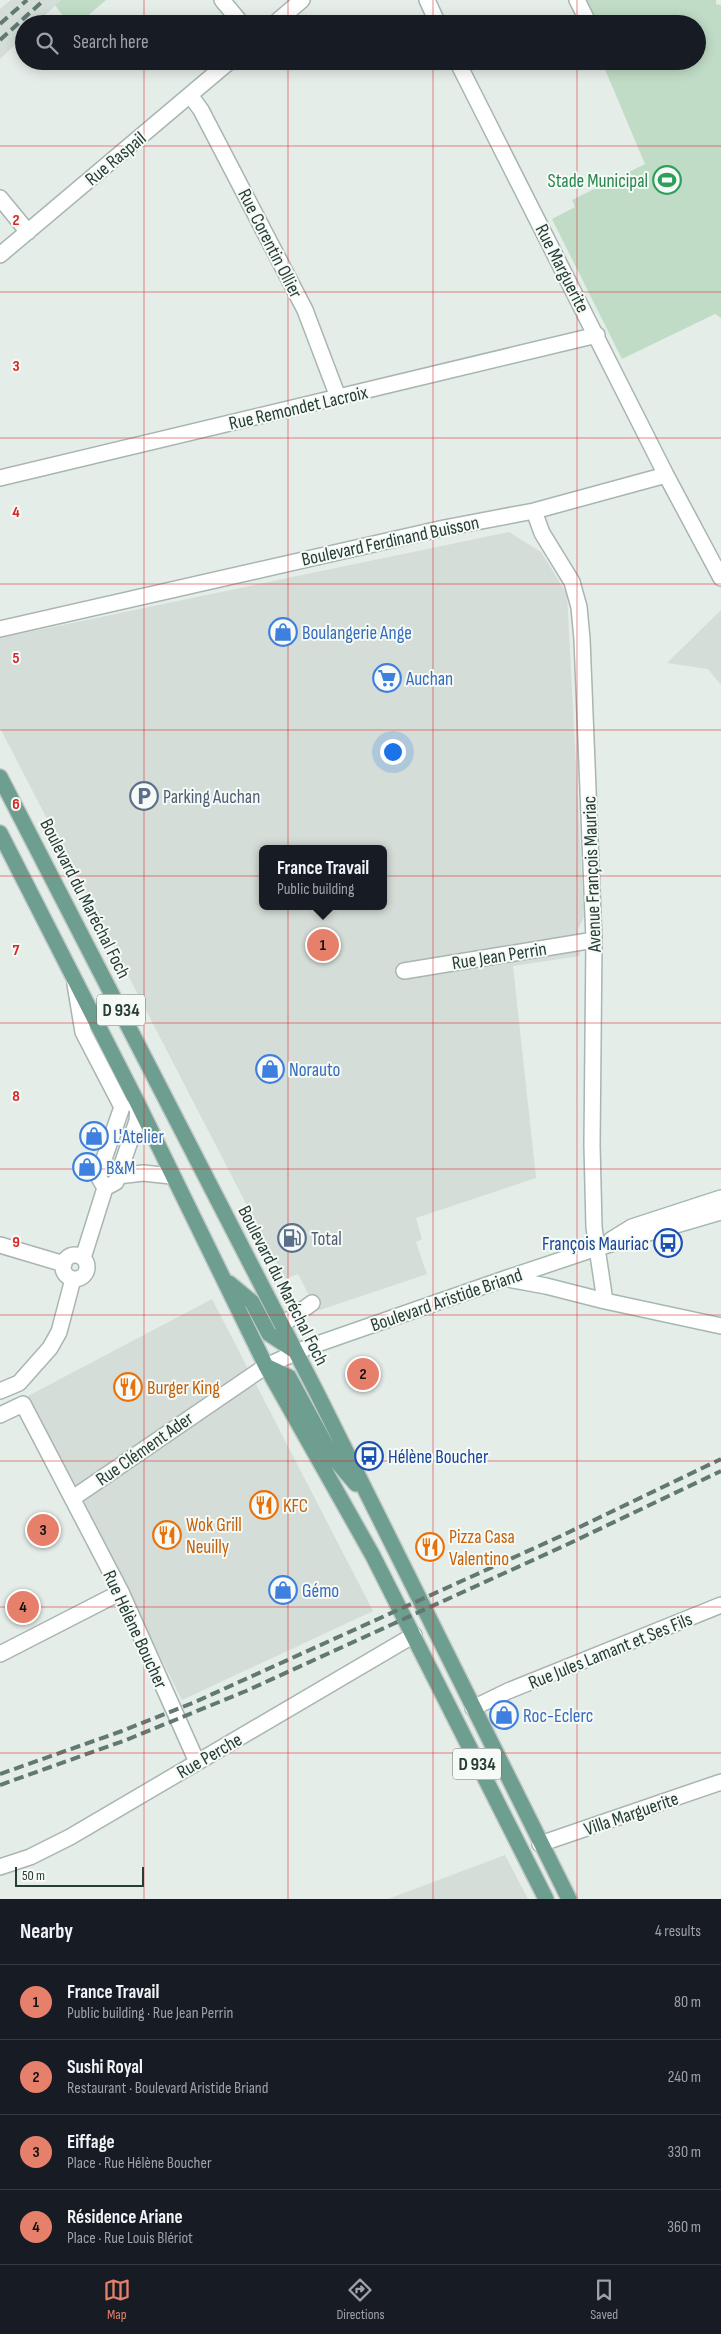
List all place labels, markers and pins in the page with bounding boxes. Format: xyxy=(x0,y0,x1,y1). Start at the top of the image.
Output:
sports icon: Stade Municipal xyxy=(652,165,682,195)
place label: Stade Municipal xyxy=(548,170,648,193)
shop icon: Boulangerie Ange xyxy=(268,617,298,647)
place label: Boulangerie Ange xyxy=(302,622,412,645)
supermarket icon: Auchan xyxy=(372,663,402,693)
place label: Auchan xyxy=(405,668,453,691)
parking icon: Parking Auchan xyxy=(129,781,159,811)
place label: Parking Auchan xyxy=(163,786,260,809)
pin: 1 xyxy=(307,926,339,964)
shop icon: Norauto xyxy=(255,1054,285,1084)
place label: Norauto xyxy=(289,1059,341,1082)
shop icon: L'Atelier xyxy=(79,1121,109,1151)
place label: L'Atelier xyxy=(113,1126,164,1149)
shop icon: B&M xyxy=(72,1152,102,1182)
place label: B&M xyxy=(106,1157,135,1180)
fuel station icon: Total xyxy=(277,1223,307,1253)
place label: Total xyxy=(311,1228,342,1251)
bus stop icon: François Mauriac xyxy=(653,1228,683,1258)
place label: François Mauriac xyxy=(542,1233,649,1256)
pin: 2 xyxy=(347,1355,379,1393)
restaurant icon: Burger King xyxy=(113,1372,143,1402)
place label: Burger King xyxy=(147,1377,220,1400)
bus stop icon: Hélène Boucher xyxy=(354,1441,384,1471)
place label: Hélène Boucher xyxy=(388,1446,489,1469)
restaurant icon: KFC xyxy=(249,1490,279,1520)
place label: KFC xyxy=(283,1495,308,1518)
pin: 3 xyxy=(27,1511,59,1549)
place label: Wok Grill Neuilly xyxy=(186,1514,242,1559)
restaurant icon: Wok Grill Neuilly xyxy=(152,1520,182,1550)
place label: Pizza Casa Valentino xyxy=(449,1526,515,1571)
restaurant icon: Pizza Casa Valentino xyxy=(415,1532,445,1562)
shop icon: Gémo xyxy=(268,1575,298,1605)
place label: Gémo xyxy=(302,1580,339,1603)
pin: 4 xyxy=(7,1588,39,1626)
shop icon: Roc-Eclerc xyxy=(489,1700,519,1730)
place label: Roc-Eclerc xyxy=(523,1705,593,1728)

